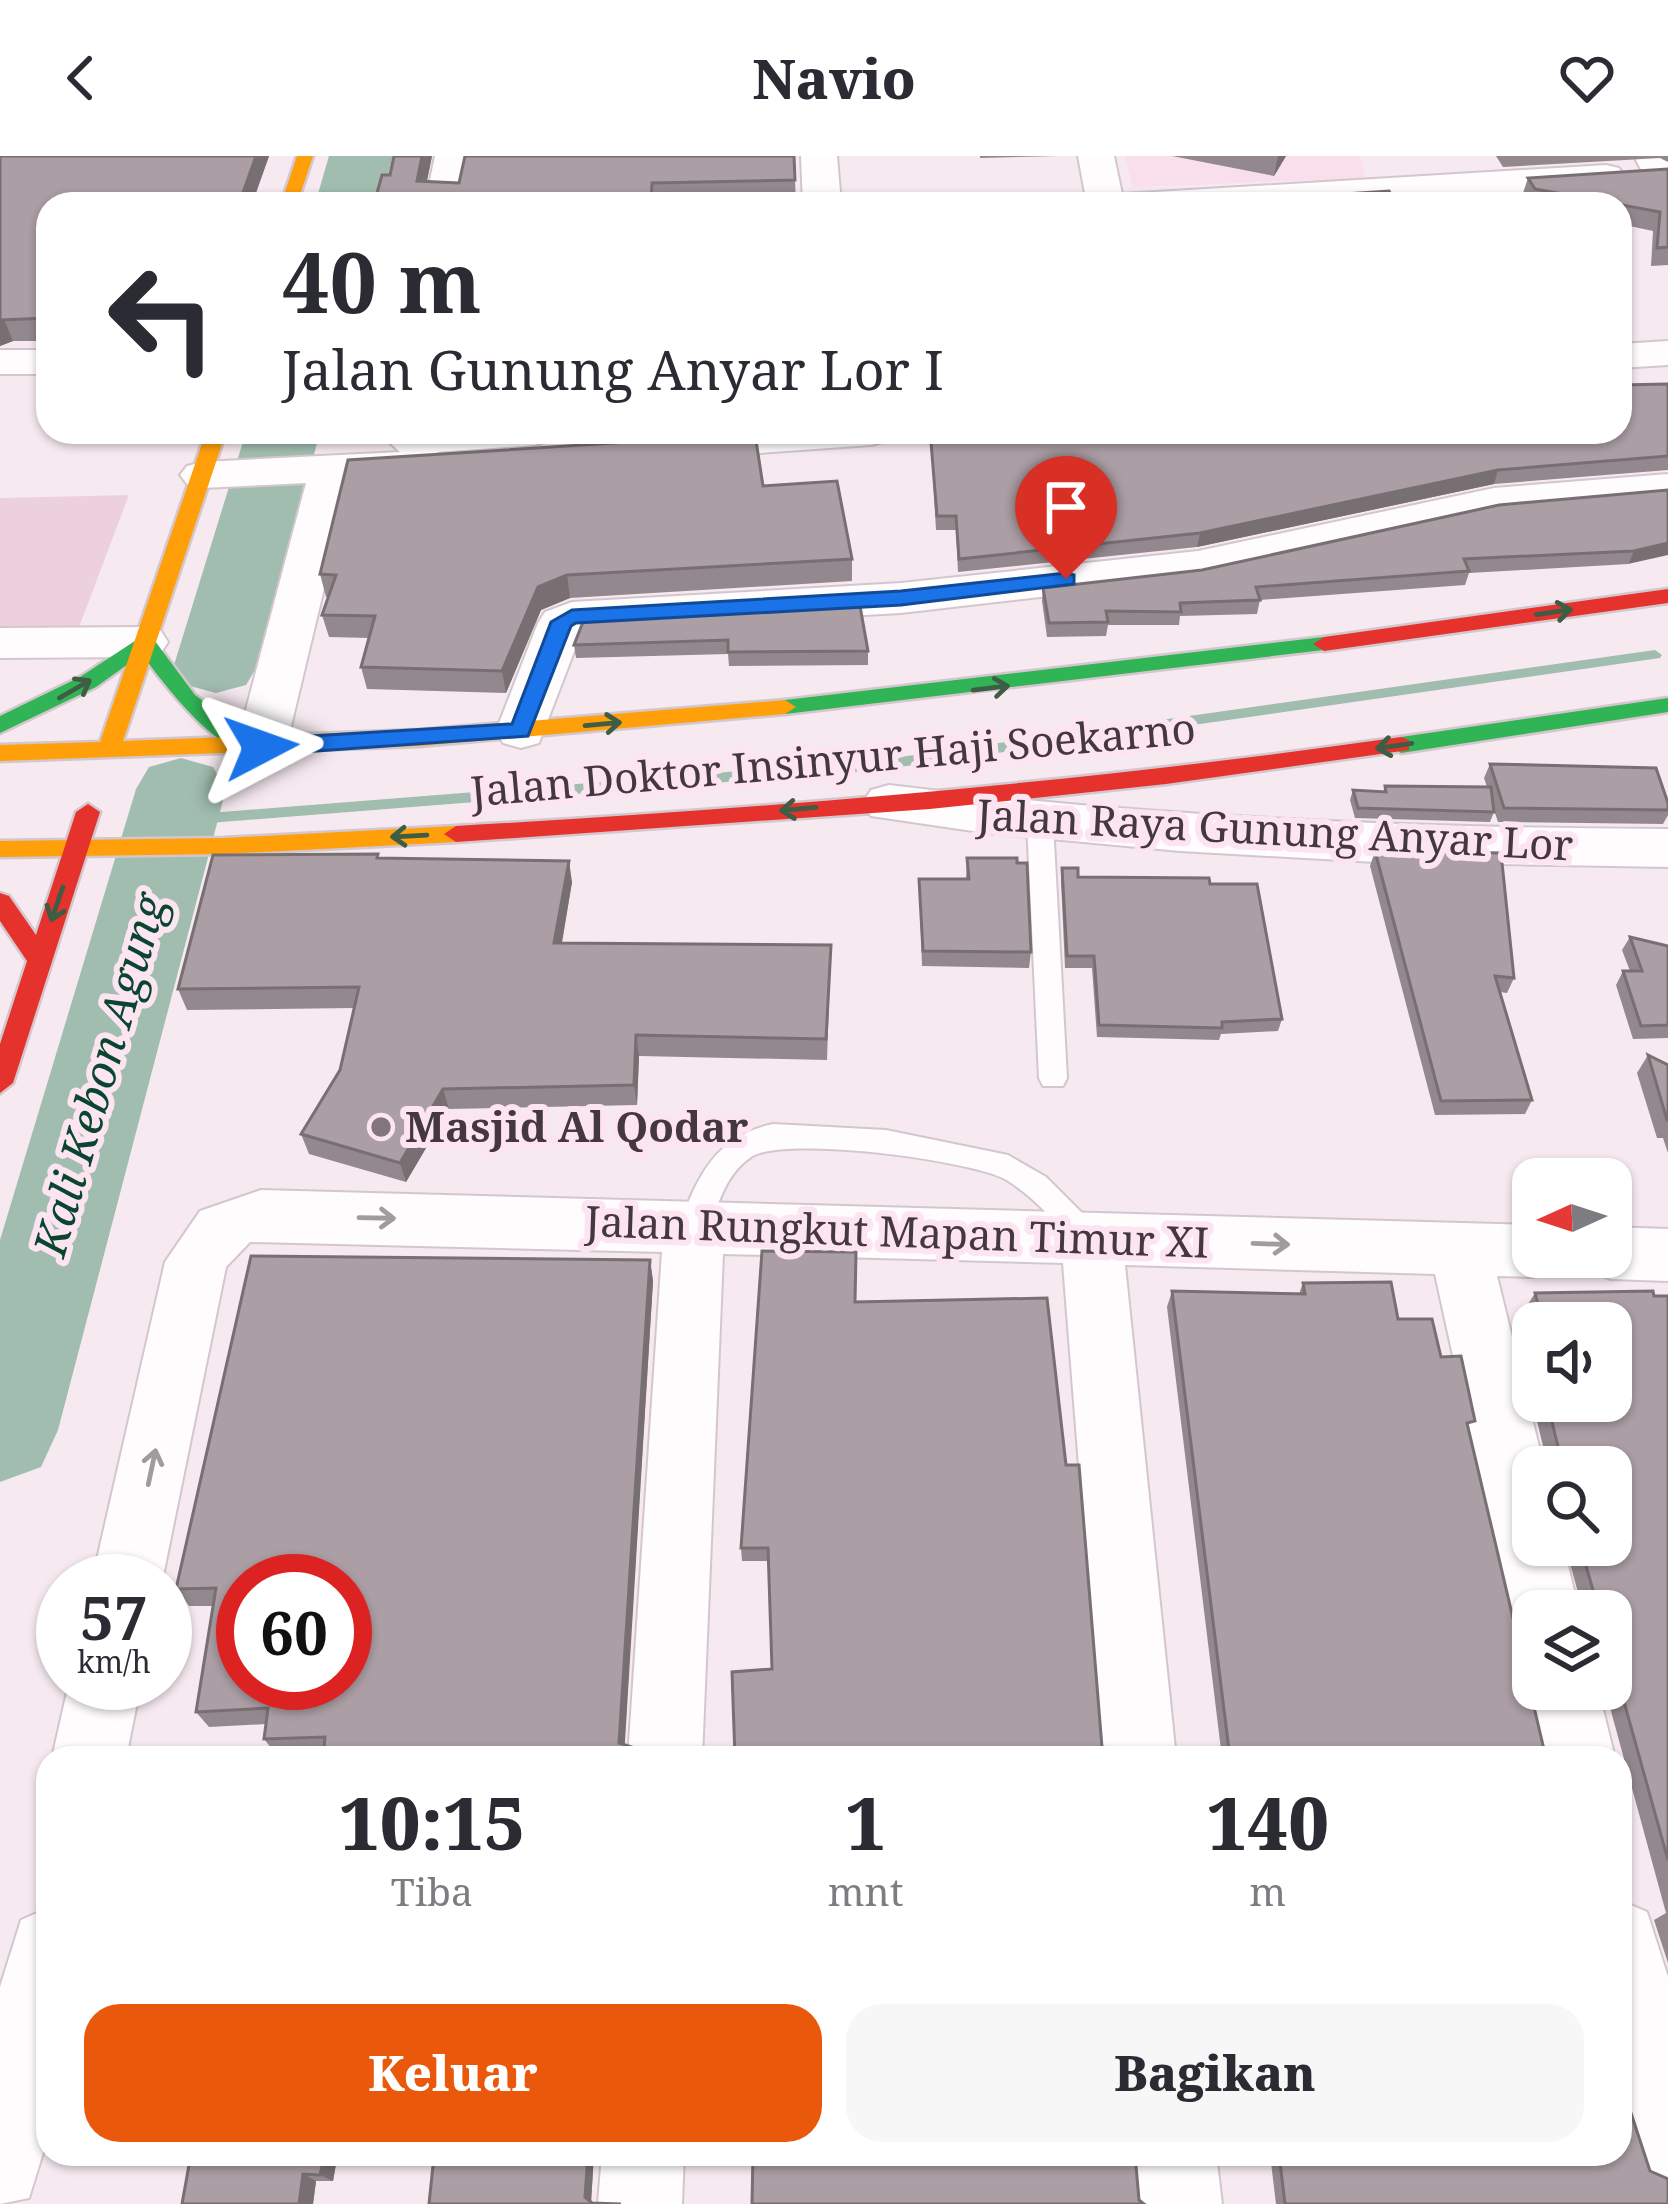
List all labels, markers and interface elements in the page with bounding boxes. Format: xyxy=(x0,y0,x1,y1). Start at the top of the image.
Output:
text: Navio xyxy=(752,41,916,115)
icon: back xyxy=(48,45,114,111)
icon: heart xyxy=(1554,45,1620,111)
text: 40 m xyxy=(282,223,482,338)
icon: left xyxy=(84,240,240,396)
text: Jalan Gunung Anyar Lor I xyxy=(282,332,944,406)
pin xyxy=(1015,456,1117,579)
icon: arrive xyxy=(1033,474,1099,540)
one-way arrow xyxy=(1534,600,1573,623)
one-way arrow xyxy=(57,676,92,700)
one-way arrow xyxy=(971,676,1010,698)
position arrow xyxy=(198,684,324,810)
street label: Jalan Doktor Insinyur Haji Soekarno xyxy=(467,698,1198,819)
one-way arrow xyxy=(583,712,622,735)
one-way arrow xyxy=(1376,735,1415,758)
street label: Jalan Raya Gunung Anyar Lor xyxy=(974,784,1575,873)
one-way arrow xyxy=(779,798,818,821)
one-way arrow xyxy=(390,825,429,848)
water label: Kali Kebon Agung xyxy=(17,885,180,1264)
one-way arrow xyxy=(45,885,66,922)
place label: Masjid Al Qodar xyxy=(405,1097,748,1154)
marker: Masjid Al Qodar xyxy=(368,1114,394,1140)
north arrow xyxy=(1512,1158,1632,1278)
map controls xyxy=(1512,1158,1632,1710)
street label: Jalan Rungkut Mapan Timur XI xyxy=(583,1191,1210,1270)
one-way arrow xyxy=(357,1207,396,1230)
one-way arrow xyxy=(1251,1232,1290,1255)
button: sound xyxy=(1512,1302,1632,1422)
button: search xyxy=(1512,1446,1632,1566)
one-way arrow xyxy=(141,1448,164,1486)
speed limit sign: 60 xyxy=(216,1554,372,1710)
text: 57 xyxy=(80,1576,148,1658)
button: layers xyxy=(1512,1590,1632,1710)
text: km/h xyxy=(77,1641,151,1682)
text: 10:15 xyxy=(339,1773,525,1871)
text: 1 xyxy=(845,1773,886,1871)
text: 140 xyxy=(1207,1773,1329,1871)
text: Tiba xyxy=(391,1864,473,1917)
text: mnt xyxy=(828,1864,903,1917)
text: m xyxy=(1249,1864,1286,1917)
button: Keluar xyxy=(84,2004,822,2142)
button: Bagikan xyxy=(846,2004,1584,2142)

